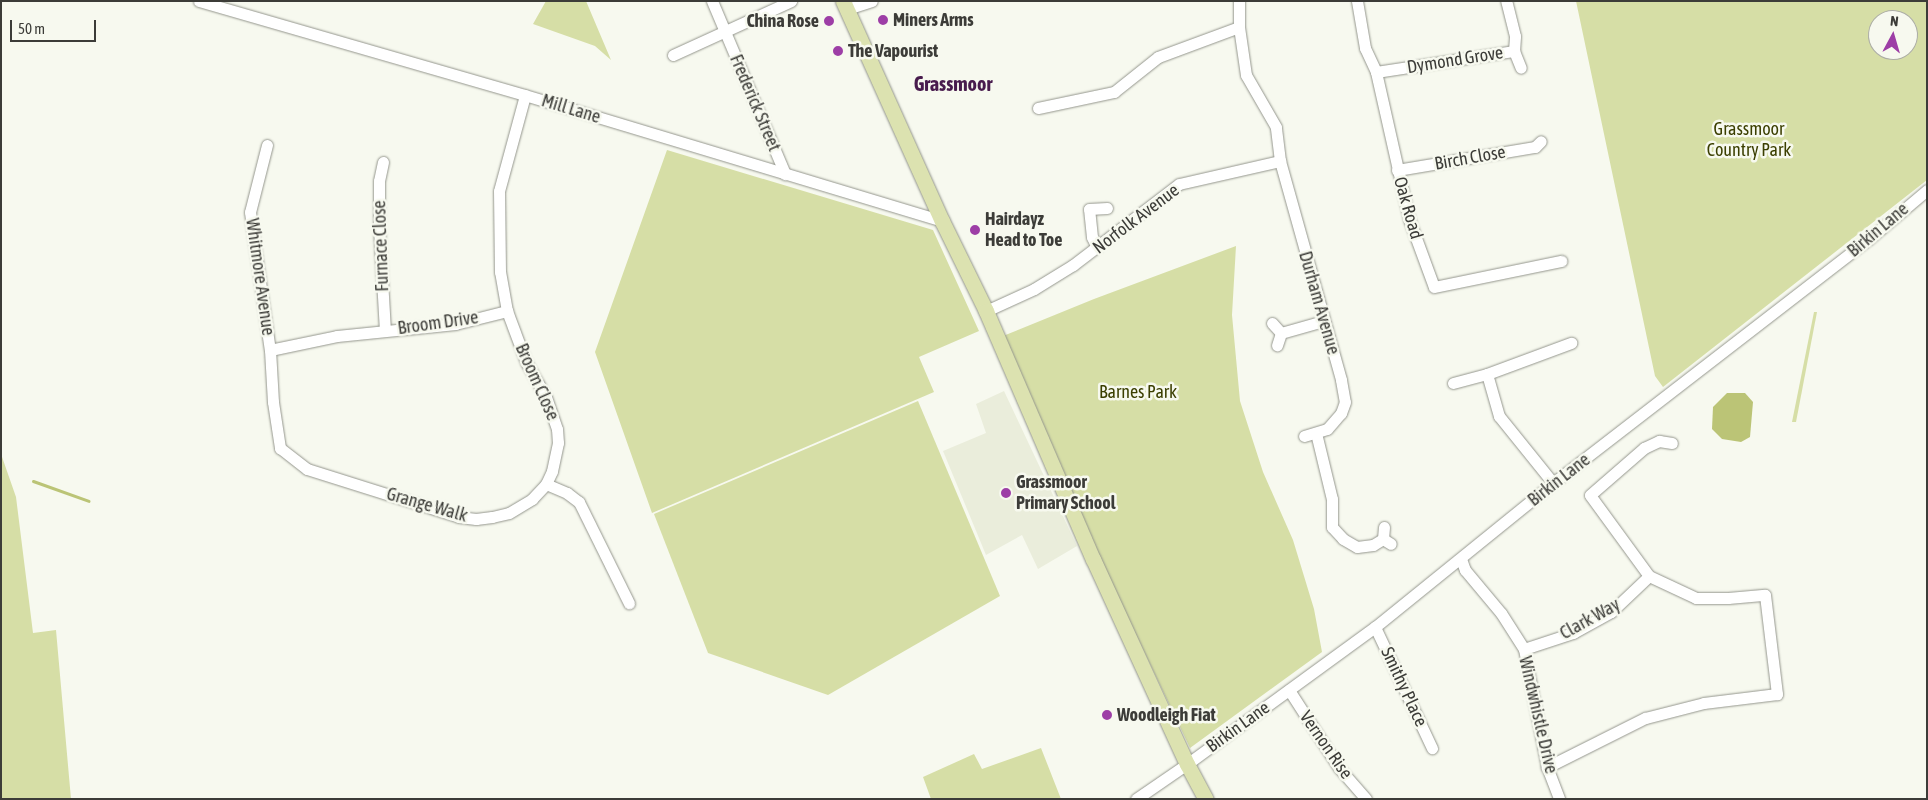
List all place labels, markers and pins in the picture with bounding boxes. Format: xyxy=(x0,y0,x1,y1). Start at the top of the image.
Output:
place label: Miners Arms xyxy=(893,9,974,31)
place label: China Rose xyxy=(746,10,819,32)
marker: Miners Arms xyxy=(877,14,889,26)
marker: China Rose xyxy=(823,15,835,27)
place label: The Vapourist xyxy=(848,40,938,62)
marker: The Vapourist xyxy=(832,45,844,57)
place label: Hairdayz Head to Toe xyxy=(985,209,1062,252)
marker: Hairdayz Head to Toe xyxy=(969,224,981,236)
place label: Grassmoor Primary School xyxy=(1016,472,1115,514)
marker: Grassmoor Primary School xyxy=(1000,487,1012,499)
place label: Woodleigh Fiat xyxy=(1117,704,1216,726)
marker: Woodleigh Fiat xyxy=(1101,709,1113,721)

